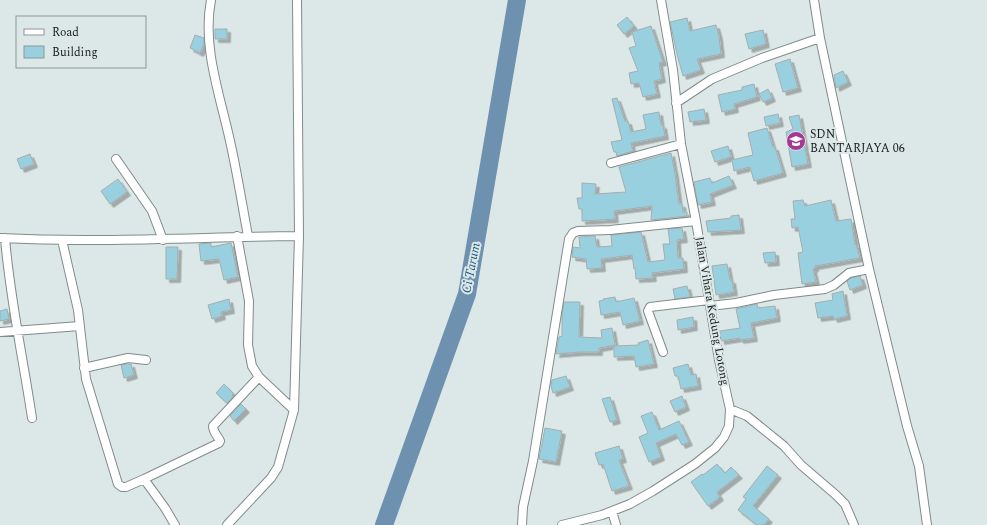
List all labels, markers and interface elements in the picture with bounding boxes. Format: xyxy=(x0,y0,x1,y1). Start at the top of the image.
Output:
legend xyxy=(16,16,146,68)
text: Road xyxy=(52,23,79,42)
text: Building xyxy=(52,43,98,62)
place label: SDN BANTARJAYA 06 xyxy=(810,125,905,158)
school or university icon: SDN BANTARJAYA 06 xyxy=(785,130,807,152)
street label: Jalan Vihara Kedung Lotong xyxy=(690,235,734,387)
water label: Ci Tarum xyxy=(456,241,486,295)

